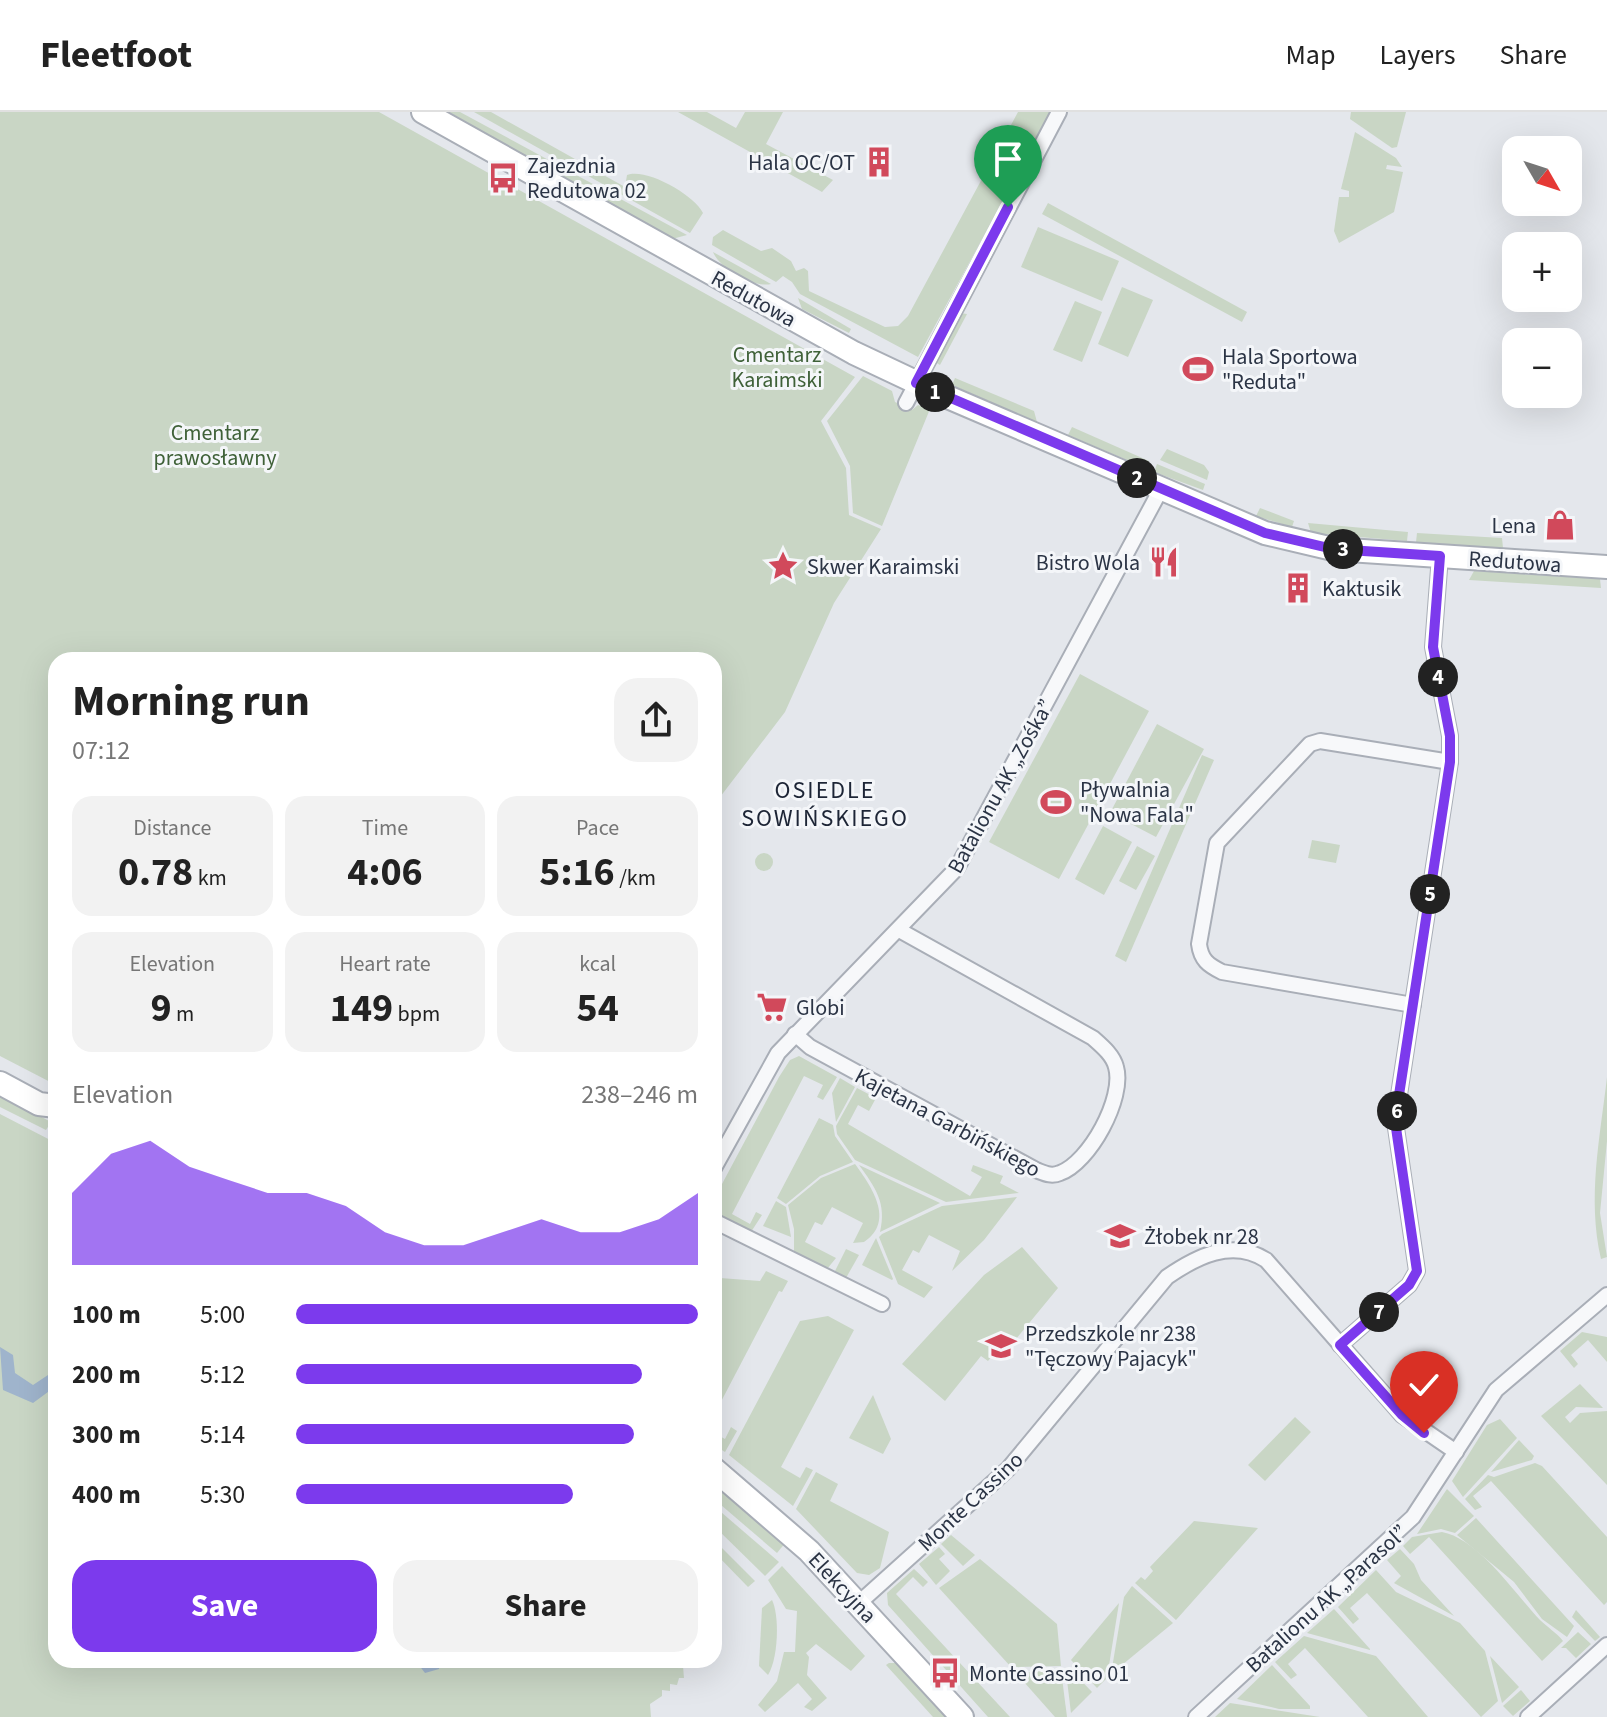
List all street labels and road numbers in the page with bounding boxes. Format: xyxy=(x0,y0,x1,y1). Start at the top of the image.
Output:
street label: Redutowa xyxy=(705,262,802,335)
street label: Redutowa xyxy=(1467,543,1562,581)
street label: Batalionu AK „Zośka” xyxy=(940,694,1062,879)
street label: Kajetana Garbińskiego xyxy=(849,1060,1046,1185)
street label: Monte Cassino xyxy=(911,1444,1031,1559)
street label: Batalionu AK „Parasol” xyxy=(1238,1517,1415,1680)
street label: Elekcyjna xyxy=(801,1545,884,1631)

